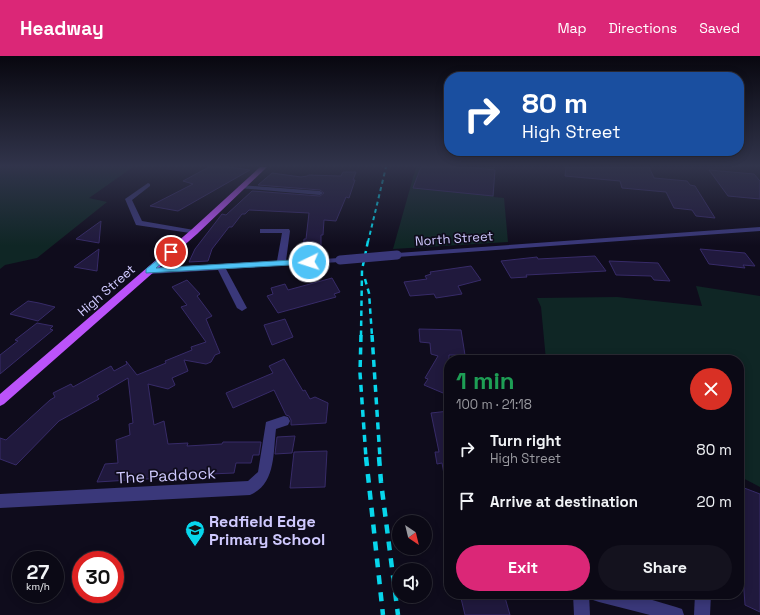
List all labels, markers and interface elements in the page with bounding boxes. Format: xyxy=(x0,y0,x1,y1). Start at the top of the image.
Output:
text: Headway xyxy=(20,16,104,41)
text: Map xyxy=(557,19,587,37)
text: Directions xyxy=(609,19,677,37)
text: Saved xyxy=(699,19,740,37)
text: 80 m xyxy=(522,85,588,121)
icon: right xyxy=(456,88,508,140)
text: High Street xyxy=(522,120,620,143)
street label: North Street xyxy=(414,227,494,250)
pin xyxy=(154,235,188,269)
icon: arrive xyxy=(160,241,182,263)
position arrow xyxy=(288,241,330,283)
street label: High Street xyxy=(74,261,139,320)
text: 1 min xyxy=(456,365,515,396)
button: close xyxy=(690,368,732,410)
text: 100 m · 21:18 xyxy=(456,396,532,413)
text: Turn right xyxy=(490,431,561,450)
icon: right xyxy=(456,438,478,460)
text: 80 m xyxy=(696,440,732,459)
text: High Street xyxy=(490,450,561,467)
street label: The Paddock xyxy=(116,462,217,489)
icon: arrive xyxy=(456,490,478,512)
text: Arrive at destination xyxy=(490,492,638,511)
text: 20 m xyxy=(697,492,732,511)
place label: Redfield Edge Primary School xyxy=(209,511,325,550)
north arrow xyxy=(392,515,432,555)
map controls xyxy=(392,515,432,603)
school or university icon: Redfield Edge Primary School xyxy=(184,519,206,547)
button: Exit xyxy=(456,545,590,591)
button: Share xyxy=(598,545,732,591)
speed limit sign: 30 xyxy=(72,551,124,603)
text: 27 xyxy=(27,559,49,585)
button: sound xyxy=(392,563,432,603)
text: km/h xyxy=(26,580,50,593)

